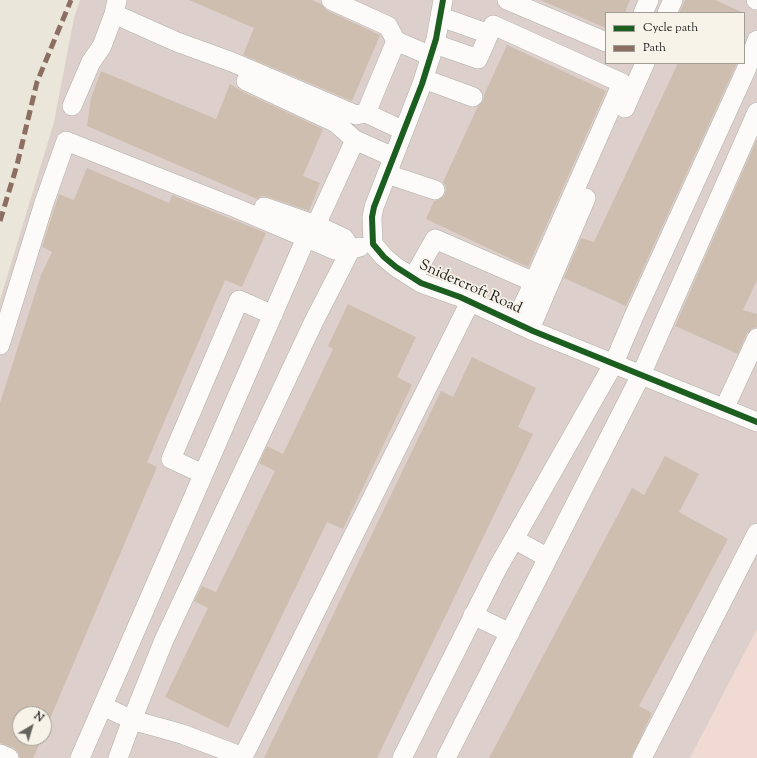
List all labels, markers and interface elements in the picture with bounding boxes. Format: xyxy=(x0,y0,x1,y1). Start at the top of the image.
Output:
legend xyxy=(605,12,745,64)
text: Cycle path xyxy=(643,19,698,37)
text: Path xyxy=(643,39,666,57)
street label: Snidercroft Road xyxy=(416,257,524,319)
north arrow xyxy=(12,706,52,746)
text: N xyxy=(30,708,47,726)

